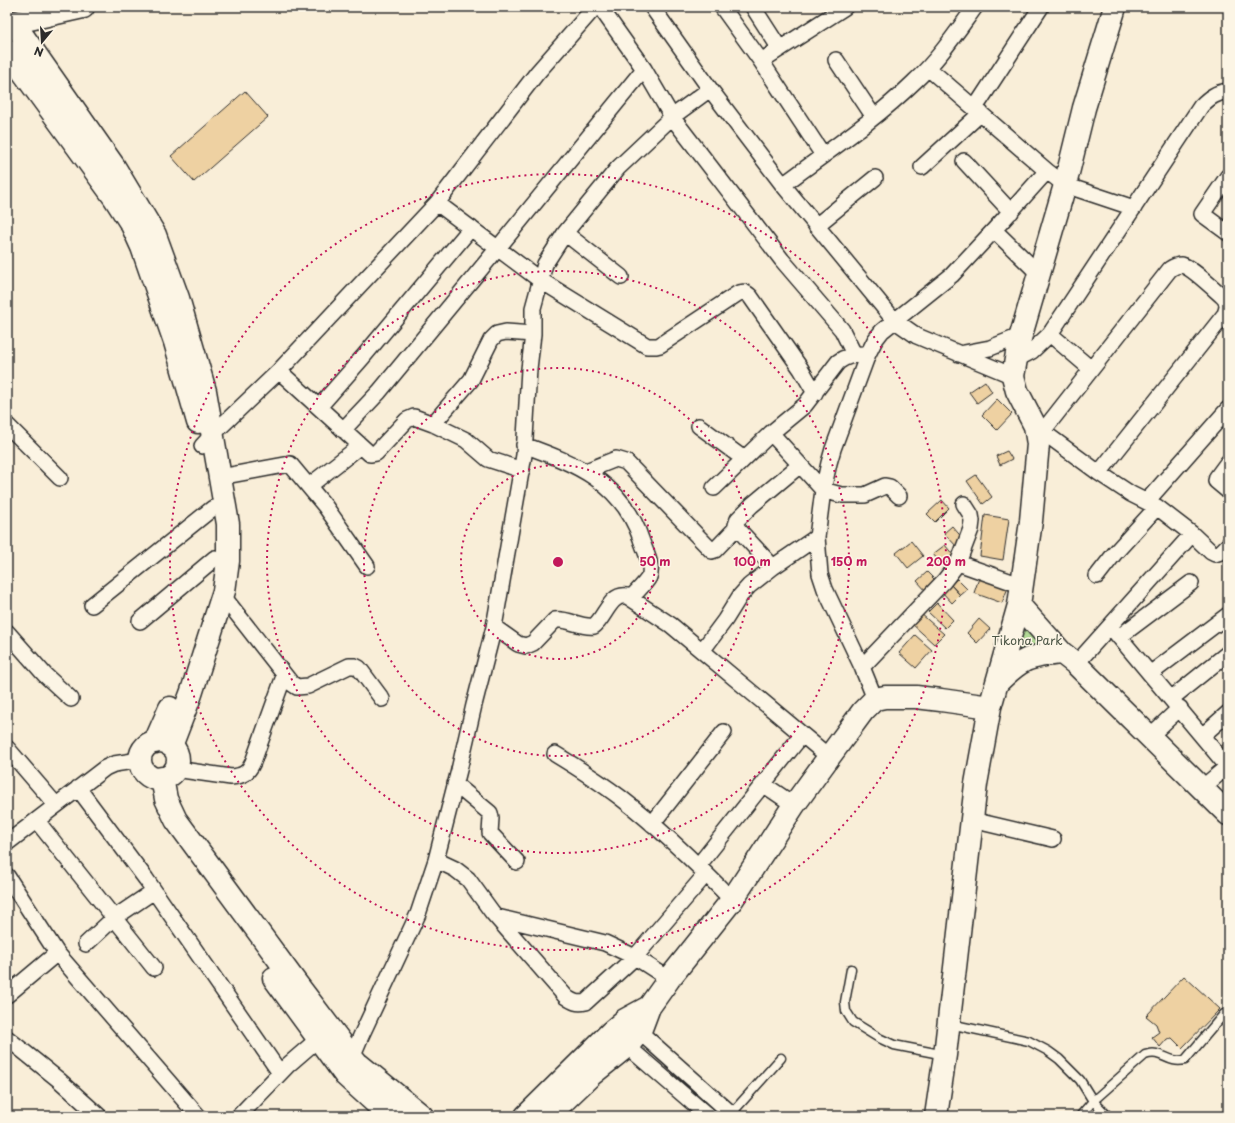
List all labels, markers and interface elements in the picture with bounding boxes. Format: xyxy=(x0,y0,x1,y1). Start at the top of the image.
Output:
north arrow xyxy=(22,22,62,62)
text: N xyxy=(32,42,46,61)
text: 50 m xyxy=(639,552,671,570)
text: 100 m xyxy=(733,552,771,570)
text: 150 m xyxy=(831,552,867,570)
text: 200 m xyxy=(926,552,966,570)
centre of rings xyxy=(551,555,565,569)
park label: Tikona Park xyxy=(991,631,1063,649)

